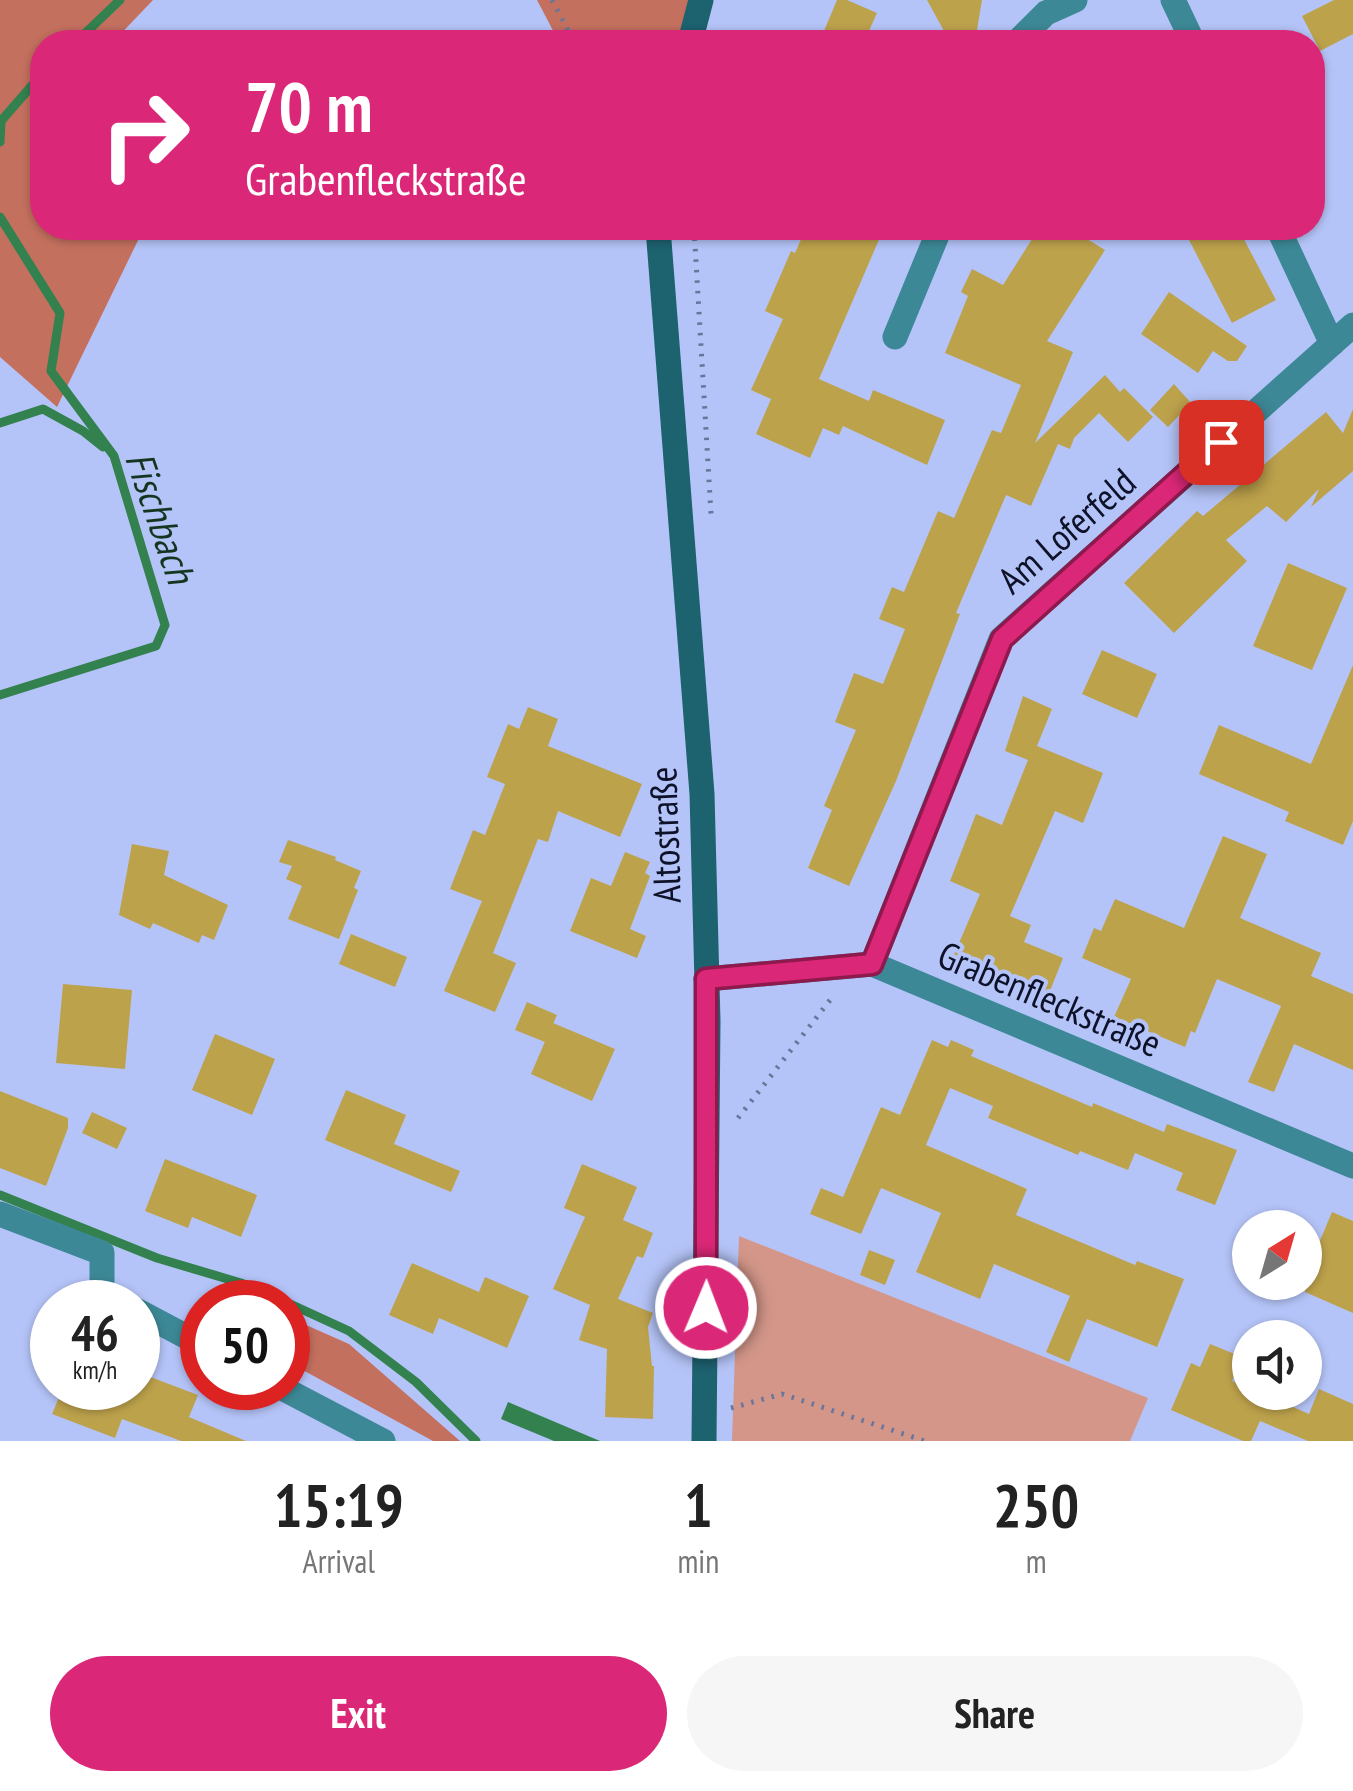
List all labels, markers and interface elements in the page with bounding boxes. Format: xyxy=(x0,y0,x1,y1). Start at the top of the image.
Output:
text: 70 m xyxy=(245,61,373,151)
icon: right xyxy=(80,70,210,200)
text: Grabenfleckstraße xyxy=(245,149,527,207)
pin xyxy=(1179,400,1264,485)
icon: arrive xyxy=(1194,415,1249,470)
water label: Fischbach xyxy=(114,444,208,592)
street label: Am Loferfeld xyxy=(987,457,1145,603)
street label: Altostraße xyxy=(637,766,691,904)
street label: Grabenfleckstraße xyxy=(931,929,1169,1067)
north arrow xyxy=(1232,1210,1322,1300)
map controls xyxy=(1232,1210,1322,1410)
position arrow xyxy=(654,1256,758,1360)
speed limit sign: 50 xyxy=(180,1280,310,1410)
text: 46 xyxy=(71,1300,119,1365)
button: sound xyxy=(1232,1320,1322,1410)
text: km/h xyxy=(73,1354,117,1386)
text: 15:19 xyxy=(274,1466,404,1544)
text: 1 xyxy=(684,1466,713,1544)
text: 250 xyxy=(993,1466,1079,1544)
text: Arrival xyxy=(303,1540,375,1582)
text: min xyxy=(677,1540,719,1582)
text: m xyxy=(1026,1540,1047,1582)
button: Exit xyxy=(50,1656,667,1771)
button: Share xyxy=(687,1656,1303,1771)

